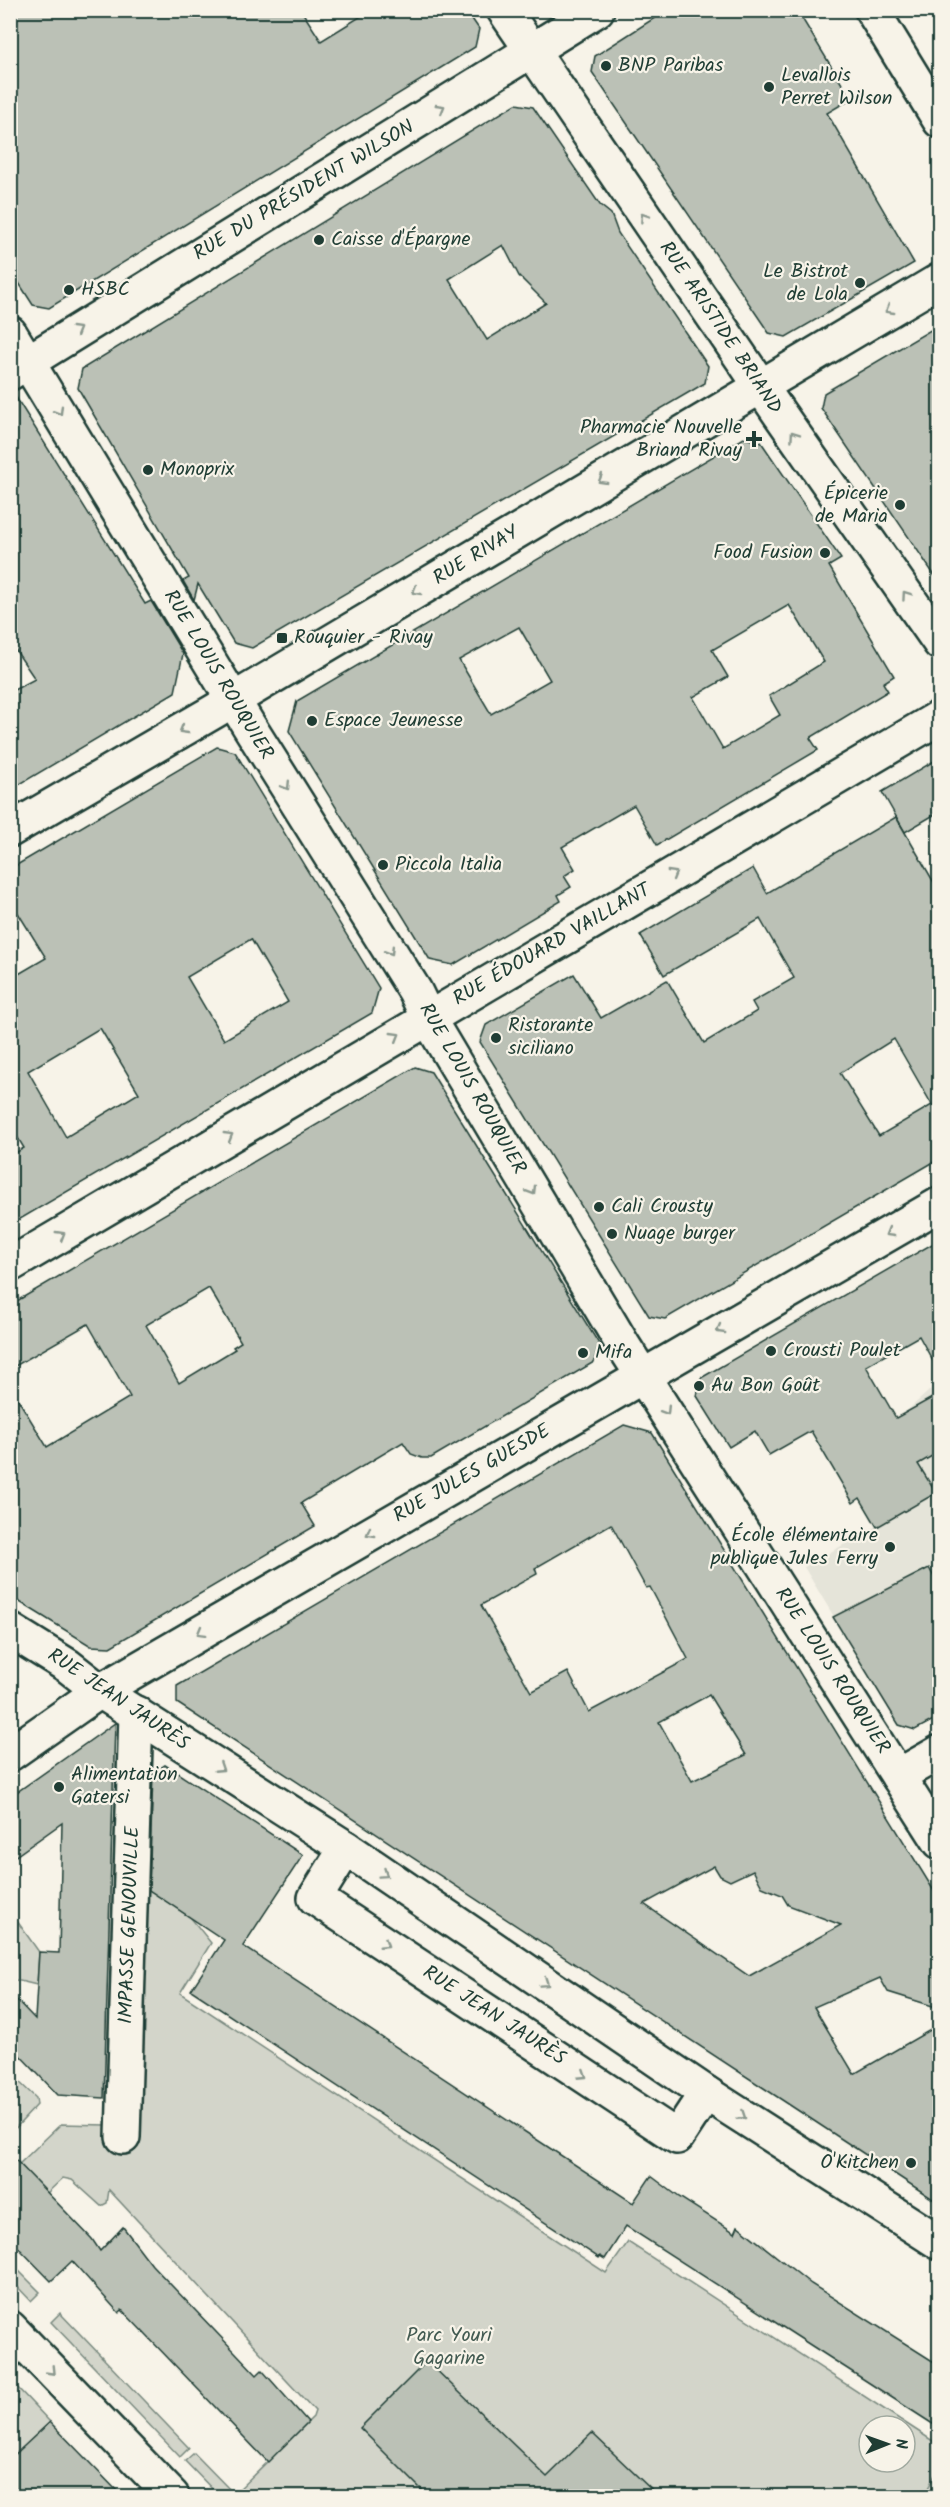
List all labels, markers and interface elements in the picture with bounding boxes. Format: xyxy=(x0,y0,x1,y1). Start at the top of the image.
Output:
place label: BNP Paribas xyxy=(618,50,724,82)
marker: BNP Paribas xyxy=(599,59,613,73)
place label: Levallois Perret Wilson xyxy=(781,60,892,115)
marker: Levallois Perret Wilson xyxy=(762,80,776,94)
one-way arrow xyxy=(435,103,445,115)
street label: RUE DU PRÉSIDENT WILSON xyxy=(187,112,421,270)
one-way arrow xyxy=(640,212,651,223)
place label: Caisse d'Épargne xyxy=(331,224,470,256)
marker: Caisse d'Épargne xyxy=(312,233,326,247)
street label: RUE ARISTIDE BRIAND xyxy=(650,235,790,421)
place label: Le Bistrot de Lola xyxy=(763,256,848,311)
place label: HSBC xyxy=(81,274,130,306)
marker: Le Bistrot de Lola xyxy=(853,276,867,290)
marker: HSBC xyxy=(62,283,76,297)
one-way arrow xyxy=(885,303,895,314)
one-way arrow xyxy=(71,325,81,337)
one-way arrow xyxy=(51,405,63,415)
place label: Pharmacie Nouvelle Briand Rivay xyxy=(580,412,743,467)
one-way arrow xyxy=(790,431,801,442)
marker: Pharmacie Nouvelle Briand Rivay xyxy=(747,432,761,446)
place label: Monoprix xyxy=(160,454,234,486)
marker: Monoprix xyxy=(141,463,155,477)
one-way arrow xyxy=(598,473,608,485)
place label: Épicerie de Maria xyxy=(815,478,888,533)
marker: Épicerie de Maria xyxy=(893,498,907,512)
street label: RUE RIVAY xyxy=(427,517,526,594)
place label: Food Fusion xyxy=(713,537,813,569)
marker: Food Fusion xyxy=(818,546,832,560)
street label: RUE LOUIS ROUQUIER xyxy=(154,584,282,766)
one-way arrow xyxy=(412,584,422,595)
one-way arrow xyxy=(902,591,913,602)
place label: Rouquier - Rivay xyxy=(294,622,433,654)
marker: Rouquier - Rivay xyxy=(275,631,289,645)
place label: Espace Jeunesse xyxy=(324,705,463,737)
marker: Espace Jeunesse xyxy=(305,714,319,728)
one-way arrow xyxy=(179,722,189,734)
one-way arrow xyxy=(279,780,291,790)
place label: Piccola Italia xyxy=(395,849,502,881)
marker: Piccola Italia xyxy=(376,858,390,872)
one-way arrow xyxy=(667,869,677,881)
street label: RUE ÉDOUARD VAILLANT xyxy=(447,874,659,1015)
one-way arrow xyxy=(382,945,394,955)
street label: RUE LOUIS ROUQUIER xyxy=(410,997,534,1181)
place label: Ristorante siciliano xyxy=(508,1010,593,1065)
marker: Ristorante siciliano xyxy=(489,1031,503,1045)
one-way arrow xyxy=(390,1032,401,1044)
one-way arrow xyxy=(223,1131,233,1143)
one-way arrow xyxy=(524,1185,536,1195)
place label: Cali Crousty xyxy=(611,1191,714,1223)
marker: Cali Crousty xyxy=(592,1200,606,1214)
place label: Nuage burger xyxy=(624,1218,736,1250)
one-way arrow xyxy=(885,1226,895,1237)
marker: Nuage burger xyxy=(605,1227,619,1241)
one-way arrow xyxy=(55,1231,65,1242)
one-way arrow xyxy=(716,1323,726,1335)
place label: Crousti Poulet xyxy=(783,1335,901,1367)
place label: Mifa xyxy=(595,1337,632,1369)
marker: Crousti Poulet xyxy=(764,1344,778,1358)
marker: Mifa xyxy=(576,1346,590,1360)
place label: Au Bon Goût xyxy=(711,1370,820,1402)
marker: Au Bon Goût xyxy=(692,1379,706,1393)
one-way arrow xyxy=(659,1404,670,1415)
street label: RUE JULES GUESDE xyxy=(387,1415,558,1532)
place label: École élémentaire publique Jules Ferry xyxy=(710,1520,879,1575)
one-way arrow xyxy=(366,1526,376,1538)
marker: École élémentaire publique Jules Ferry xyxy=(883,1540,897,1554)
street label: RUE LOUIS ROUQUIER xyxy=(766,1581,898,1761)
one-way arrow xyxy=(197,1625,207,1636)
street label: RUE JEAN JAURÈS xyxy=(40,1640,196,1760)
place label: Alimentation Gatersi xyxy=(71,1759,178,1814)
one-way arrow xyxy=(214,1760,224,1772)
marker: Alimentation Gatersi xyxy=(52,1780,66,1794)
street label: IMPASSE GENOUVILLE xyxy=(111,1824,149,2025)
one-way arrow xyxy=(377,1867,388,1878)
one-way arrow xyxy=(378,1937,389,1948)
street label: RUE JEAN JAURÈS xyxy=(416,1957,572,2075)
one-way arrow xyxy=(539,1976,549,1988)
one-way arrow xyxy=(576,2067,587,2078)
one-way arrow xyxy=(736,2108,746,2120)
place label: O'Kitchen xyxy=(820,2147,899,2179)
marker: O'Kitchen xyxy=(904,2156,918,2170)
park label: Parc Youri Gagarine xyxy=(406,2320,493,2375)
one-way arrow xyxy=(44,2364,55,2374)
north arrow xyxy=(857,2414,917,2474)
text: N xyxy=(888,2438,913,2449)

